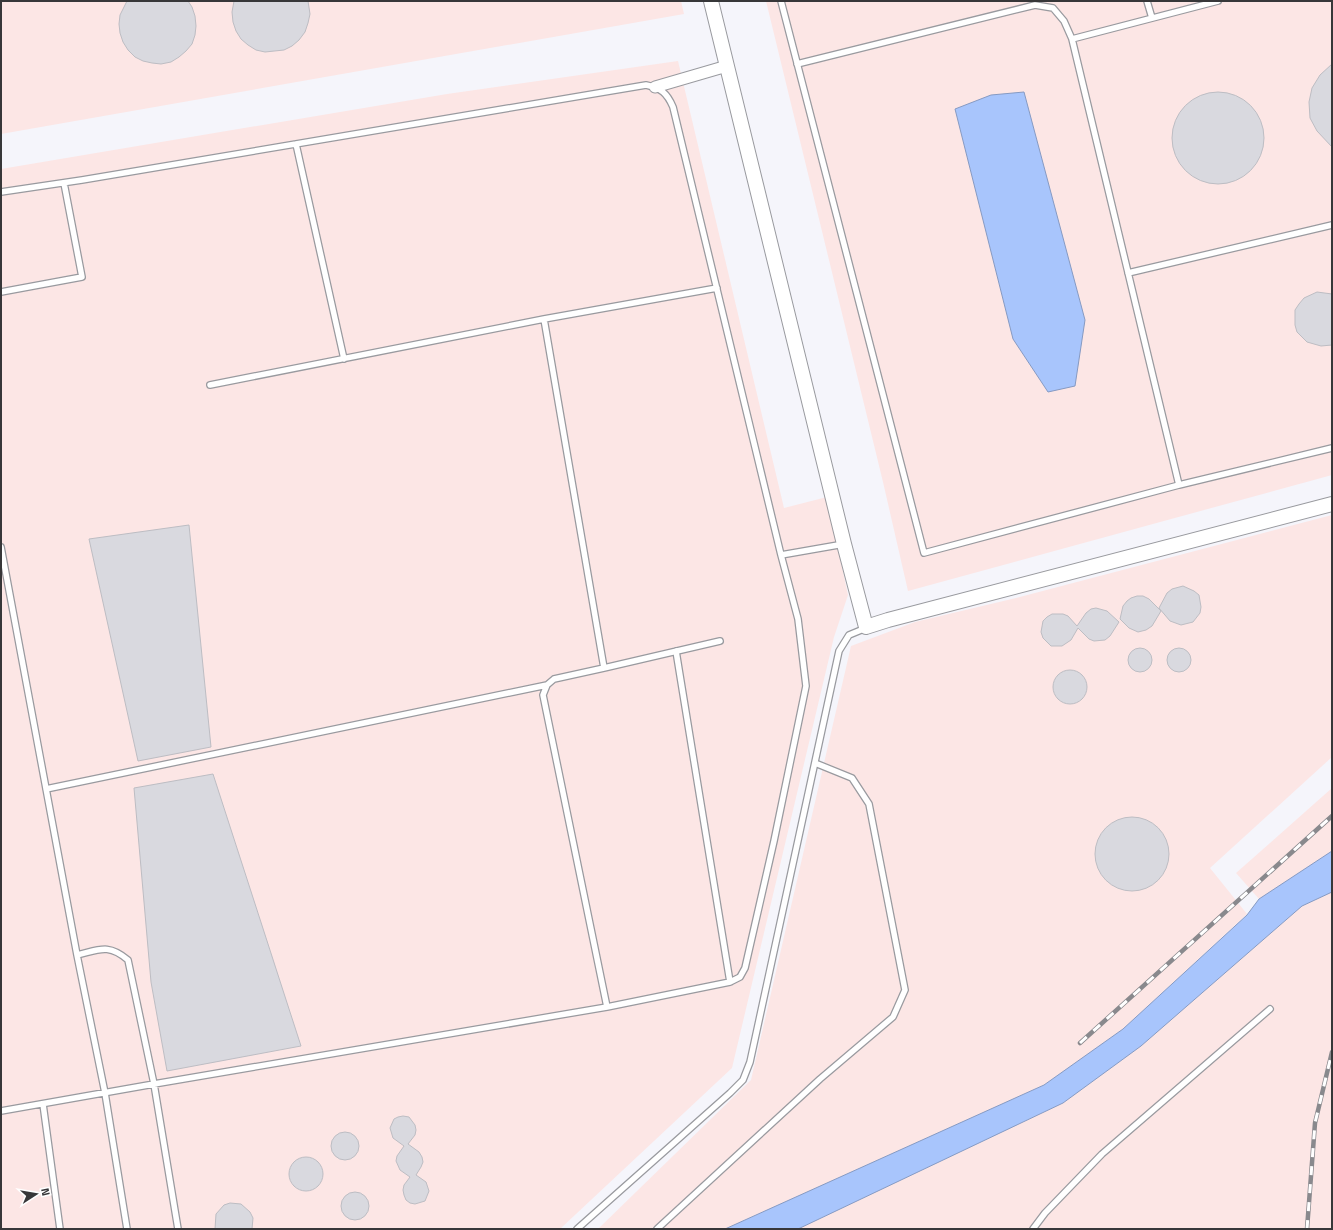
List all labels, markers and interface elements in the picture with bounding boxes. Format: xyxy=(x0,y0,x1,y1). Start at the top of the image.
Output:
north arrow xyxy=(16,1174,56,1214)
text: N xyxy=(37,1187,54,1197)

